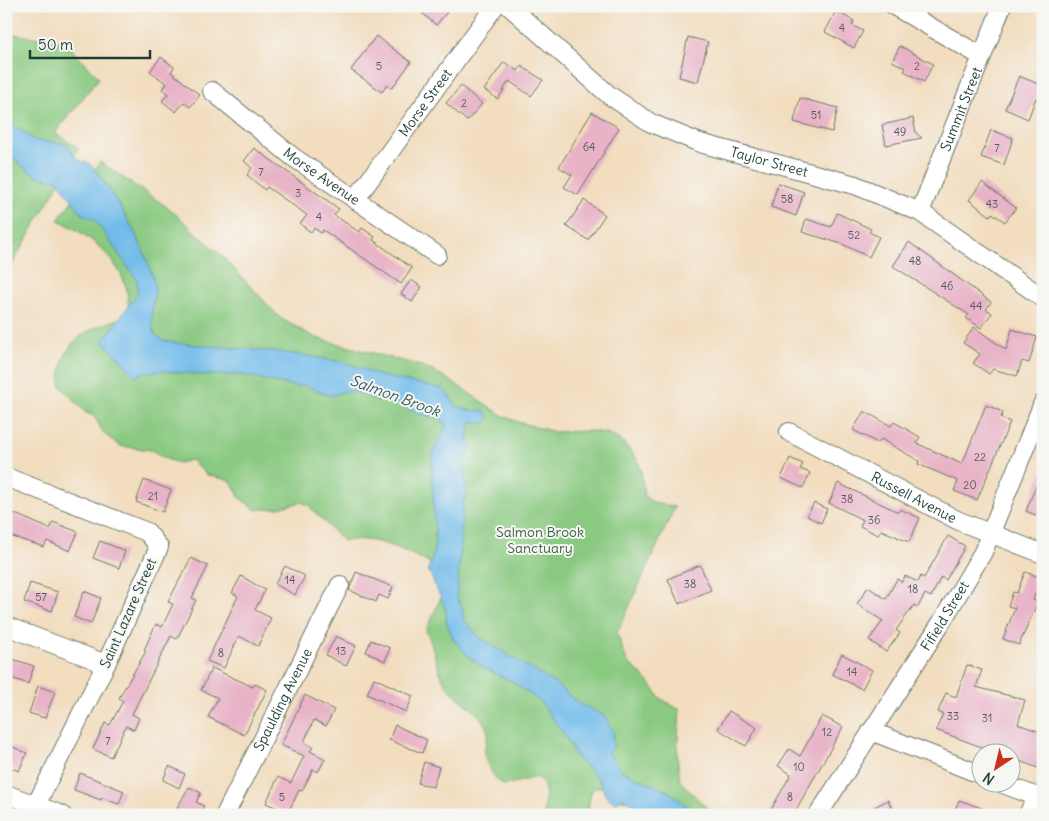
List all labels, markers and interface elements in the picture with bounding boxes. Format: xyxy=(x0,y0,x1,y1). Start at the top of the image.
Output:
house number: 4 xyxy=(839,21,845,35)
scale bar xyxy=(30,28,150,60)
text: 50 m xyxy=(38,35,73,54)
house number: 5 xyxy=(376,59,382,73)
house number: 2 xyxy=(914,59,920,73)
street label: Summit Street xyxy=(936,64,986,154)
street label: Morse Street xyxy=(395,65,456,140)
house number: 2 xyxy=(461,96,467,110)
house number: 51 xyxy=(811,108,821,122)
house number: 49 xyxy=(894,125,906,139)
house number: 64 xyxy=(583,140,595,154)
house number: 7 xyxy=(994,141,1000,155)
street label: Taylor Street xyxy=(728,143,810,181)
street label: Morse Avenue xyxy=(280,144,363,209)
house number: 7 xyxy=(258,165,264,179)
house number: 3 xyxy=(295,186,301,200)
house number: 58 xyxy=(781,192,793,206)
house number: 43 xyxy=(986,197,998,211)
house number: 4 xyxy=(316,210,322,224)
house number: 52 xyxy=(848,228,860,242)
house number: 48 xyxy=(909,254,921,268)
house number: 46 xyxy=(941,279,953,293)
house number: 44 xyxy=(970,299,982,313)
water label: Salmon Brook xyxy=(348,370,444,421)
house number: 22 xyxy=(974,450,986,464)
street label: Russell Avenue xyxy=(868,468,960,527)
house number: 20 xyxy=(963,478,977,492)
house number: 21 xyxy=(148,489,158,503)
house number: 38 xyxy=(841,492,853,506)
house number: 36 xyxy=(868,513,880,527)
park label: Salmon Brook Sanctuary xyxy=(496,523,584,557)
street label: Saint Lazare Street xyxy=(96,555,160,671)
house number: 14 xyxy=(285,573,295,587)
house number: 38 xyxy=(684,577,696,591)
street label: Fifield Street xyxy=(917,578,973,654)
house number: 18 xyxy=(908,582,918,596)
house number: 57 xyxy=(35,590,47,604)
house number: 13 xyxy=(336,644,346,658)
street label: Spaulding Avenue xyxy=(249,645,316,754)
house number: 8 xyxy=(218,646,224,660)
house number: 14 xyxy=(847,665,857,679)
house number: 33 xyxy=(947,709,959,723)
house number: 31 xyxy=(982,711,992,725)
house number: 12 xyxy=(822,725,832,739)
house number: 7 xyxy=(105,734,111,748)
north arrow xyxy=(972,744,1022,794)
house number: 10 xyxy=(793,760,805,774)
text: N xyxy=(979,768,998,789)
house number: 5 xyxy=(279,790,285,804)
house number: 8 xyxy=(787,790,793,804)

